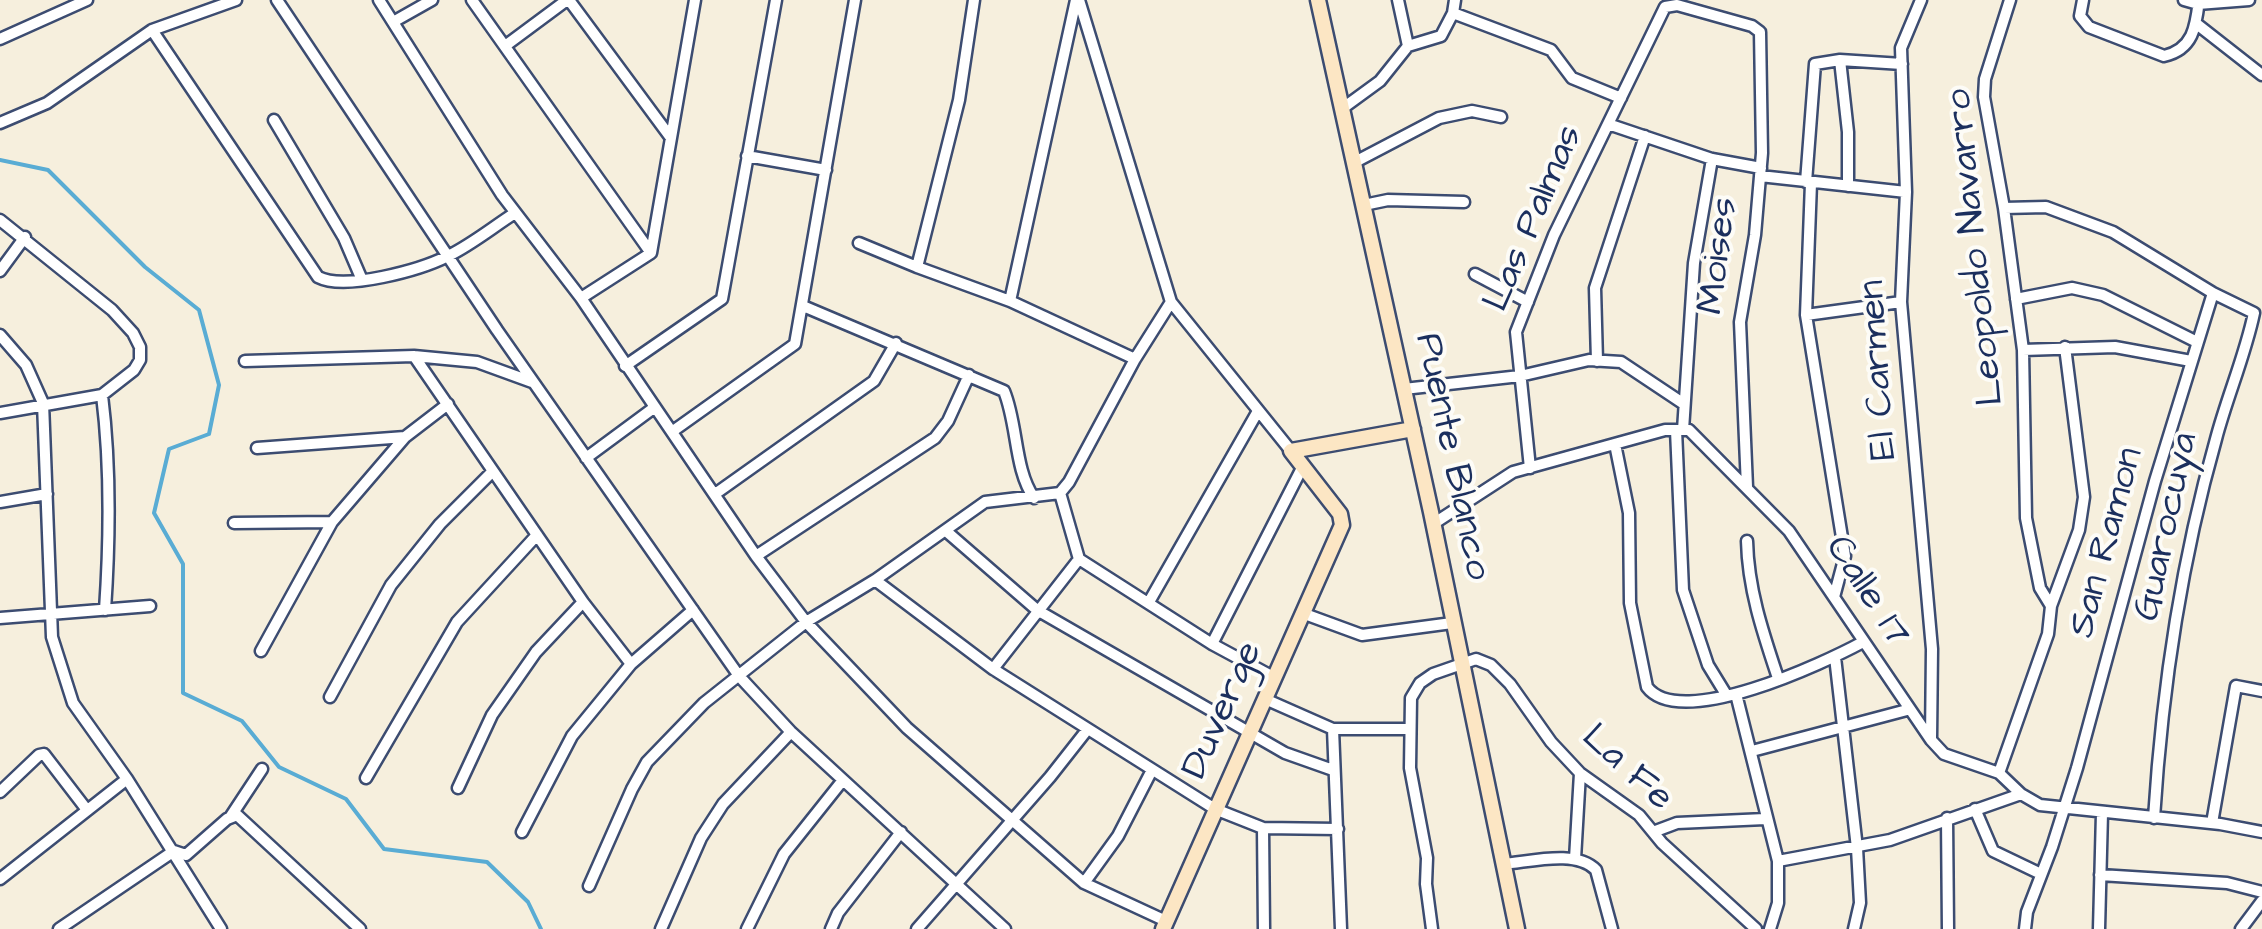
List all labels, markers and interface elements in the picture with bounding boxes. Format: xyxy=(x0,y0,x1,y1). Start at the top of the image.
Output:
street label: Leopoldo Navarro xyxy=(1938,86,2016,408)
street label: Las Palmas xyxy=(1475,119,1595,319)
street label: Moises xyxy=(1690,195,1750,317)
street label: El Carmen xyxy=(1851,279,1909,461)
street label: Puente Blanco xyxy=(1403,330,1499,584)
street label: Guarocuya xyxy=(2126,429,2210,625)
street label: San Ramon xyxy=(2061,443,2155,643)
street label: Calle 17 xyxy=(1814,528,1918,656)
street label: Duverge xyxy=(1174,635,1274,787)
street label: La Fe xyxy=(1571,716,1681,822)

